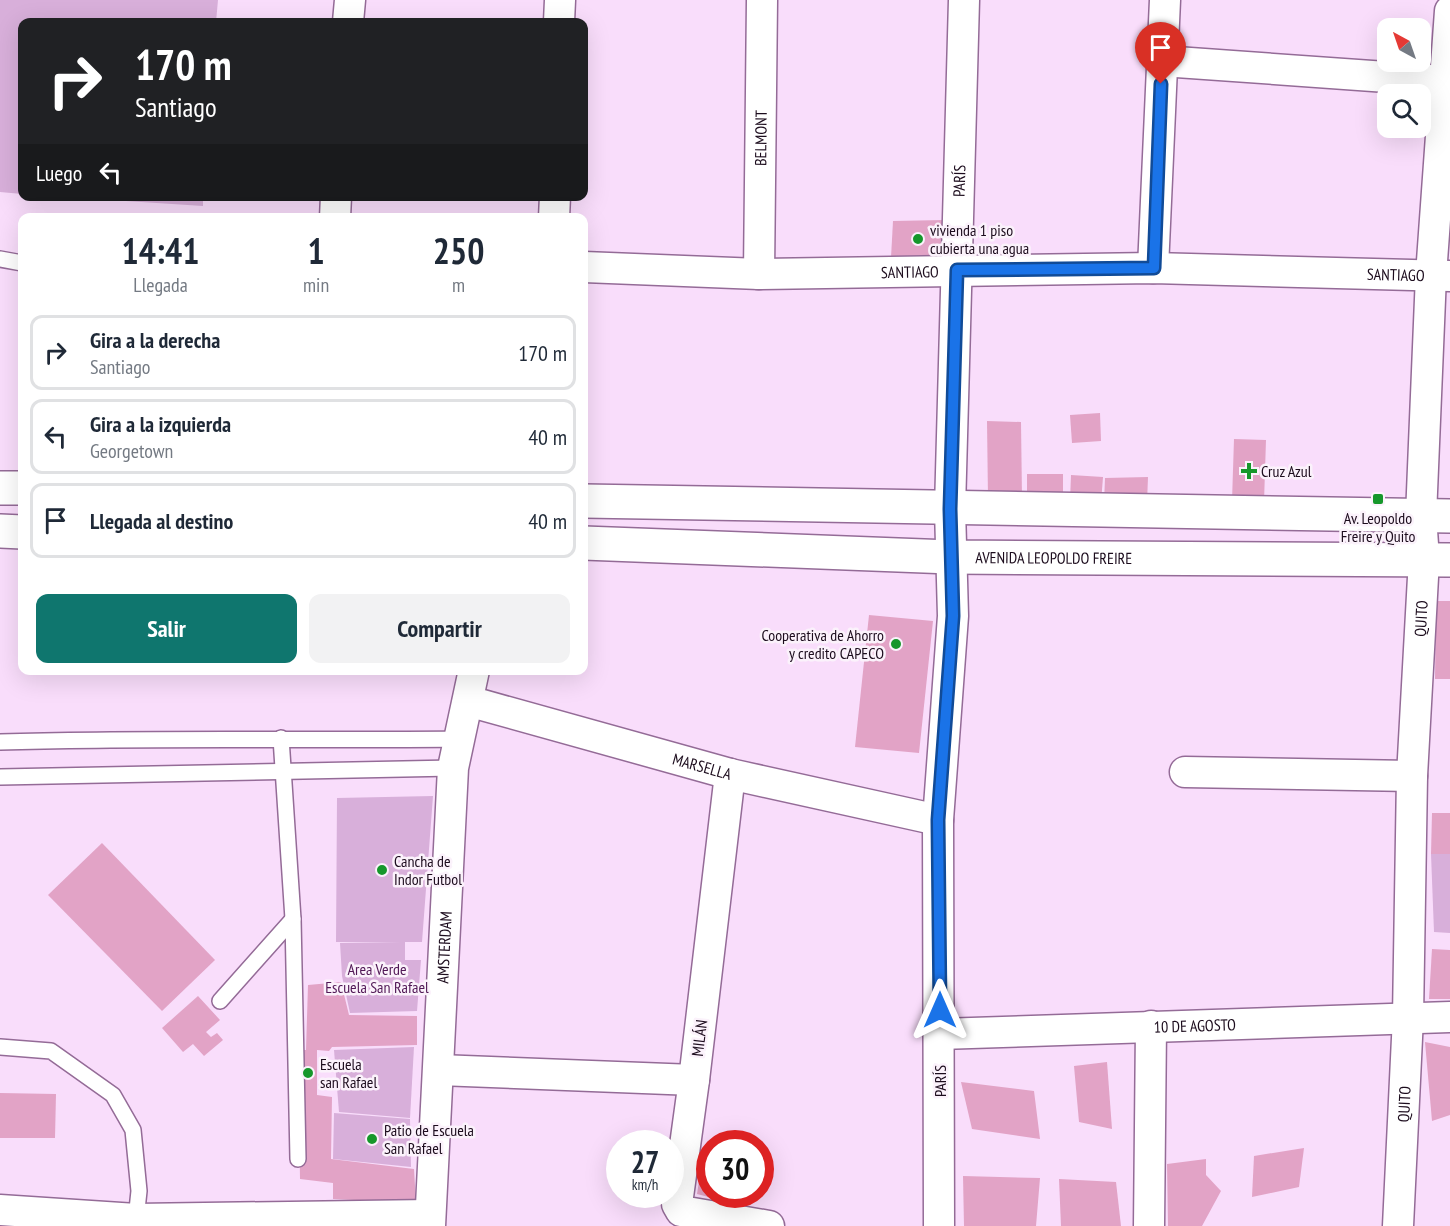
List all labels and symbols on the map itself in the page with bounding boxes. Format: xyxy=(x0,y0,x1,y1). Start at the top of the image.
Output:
north arrow xyxy=(1377,18,1431,72)
pin xyxy=(1135,22,1186,84)
street label: BELMONT xyxy=(750,110,771,166)
street label: PARÍS xyxy=(949,164,969,197)
place label: vivienda 1 piso cubierta una agua xyxy=(930,220,1029,258)
marker: vivienda 1 piso cubierta una agua xyxy=(911,232,925,246)
street label: SANTIAGO xyxy=(881,261,939,282)
street label: SANTIAGO xyxy=(1367,264,1425,285)
place label: Cruz Azul xyxy=(1261,461,1312,481)
marker: Cruz Azul xyxy=(1242,464,1256,478)
marker: Av. Leopoldo Freire y Quito xyxy=(1371,492,1385,506)
place label: Av. Leopoldo Freire y Quito xyxy=(1341,508,1415,546)
street label: AVENIDA LEOPOLDO FREIRE xyxy=(975,547,1132,568)
street label: QUITO xyxy=(1410,600,1432,637)
place label: Cooperativa de Ahorro y credito CAPECO xyxy=(761,625,884,663)
marker: Cooperativa de Ahorro y credito CAPECO xyxy=(889,637,903,651)
street label: MARSELLA xyxy=(670,749,734,784)
place label: Cancha de Indor Futbol xyxy=(394,851,462,889)
marker: Cancha de Indor Futbol xyxy=(375,863,389,877)
street label: AMSTERDAM xyxy=(432,911,456,984)
park label: Area Verde Escuela San Rafael xyxy=(325,959,429,997)
position arrow xyxy=(908,978,972,1042)
street label: 10 DE AGOSTO xyxy=(1153,1014,1236,1037)
street label: MILÁN xyxy=(687,1018,711,1058)
place label: Escuela san Rafael xyxy=(320,1054,377,1092)
street label: PARÍS xyxy=(930,1065,950,1097)
marker: Escuela san Rafael xyxy=(301,1066,315,1080)
street label: QUITO xyxy=(1393,1085,1415,1123)
place label: Patio de Escuela San Rafael xyxy=(384,1120,474,1158)
speed limit sign: 30 xyxy=(696,1130,774,1208)
marker: Patio de Escuela San Rafael xyxy=(365,1132,379,1146)

